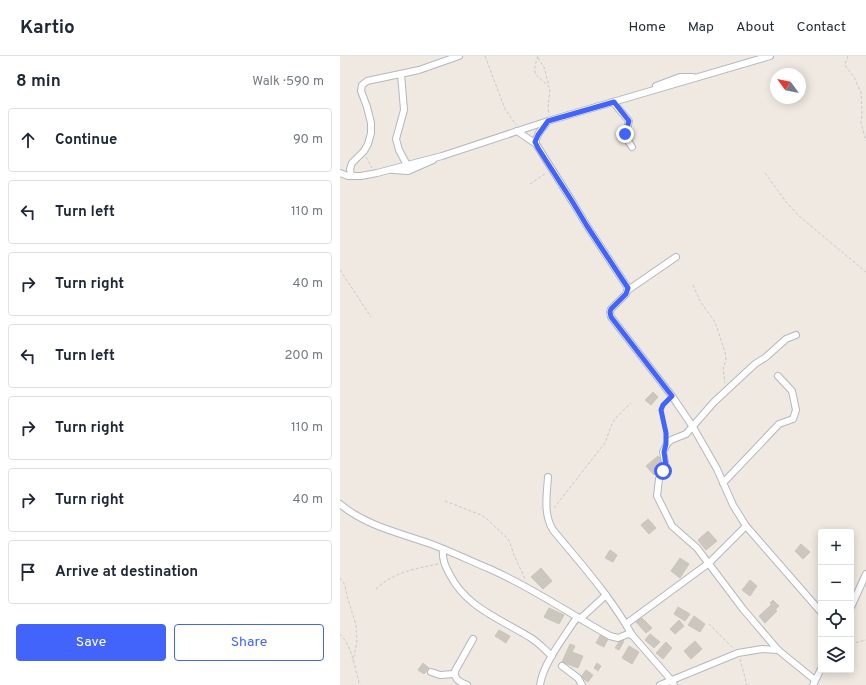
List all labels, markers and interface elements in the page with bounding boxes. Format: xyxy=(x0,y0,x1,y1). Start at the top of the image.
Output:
text: Kartio xyxy=(20,16,75,40)
text: Home xyxy=(629,19,666,36)
text: Map xyxy=(688,19,714,36)
text: About xyxy=(736,19,775,36)
text: Contact xyxy=(797,19,846,36)
north arrow xyxy=(770,68,806,104)
text: 8 min xyxy=(16,71,61,93)
text: Walk · 590 m xyxy=(252,74,324,90)
route end xyxy=(616,125,634,143)
icon: ahead xyxy=(17,129,39,151)
text: Continue xyxy=(55,131,117,150)
text: 90 m xyxy=(293,132,323,148)
icon: left xyxy=(17,201,39,223)
text: Turn left xyxy=(55,203,115,222)
text: 110 m xyxy=(291,204,323,220)
icon: right xyxy=(17,273,39,295)
text: Turn right xyxy=(55,275,124,294)
text: 40 m xyxy=(293,276,323,292)
icon: left xyxy=(17,345,39,367)
text: Turn left xyxy=(55,347,115,366)
text: 200 m xyxy=(284,348,323,364)
icon: right xyxy=(17,417,39,439)
text: Turn right xyxy=(55,419,124,438)
text: 110 m xyxy=(291,420,323,436)
route start xyxy=(654,462,672,480)
icon: right xyxy=(17,489,39,511)
text: Turn right xyxy=(55,491,124,510)
text: 40 m xyxy=(293,492,323,508)
map controls xyxy=(818,529,854,673)
button: + xyxy=(818,529,854,565)
icon: arrive xyxy=(17,561,39,583)
text: Arrive at destination xyxy=(55,563,198,582)
button: − xyxy=(818,565,854,601)
button: locate xyxy=(818,601,854,637)
button: Save xyxy=(16,624,166,661)
button: Share xyxy=(174,624,324,661)
button: layers xyxy=(818,637,854,673)

